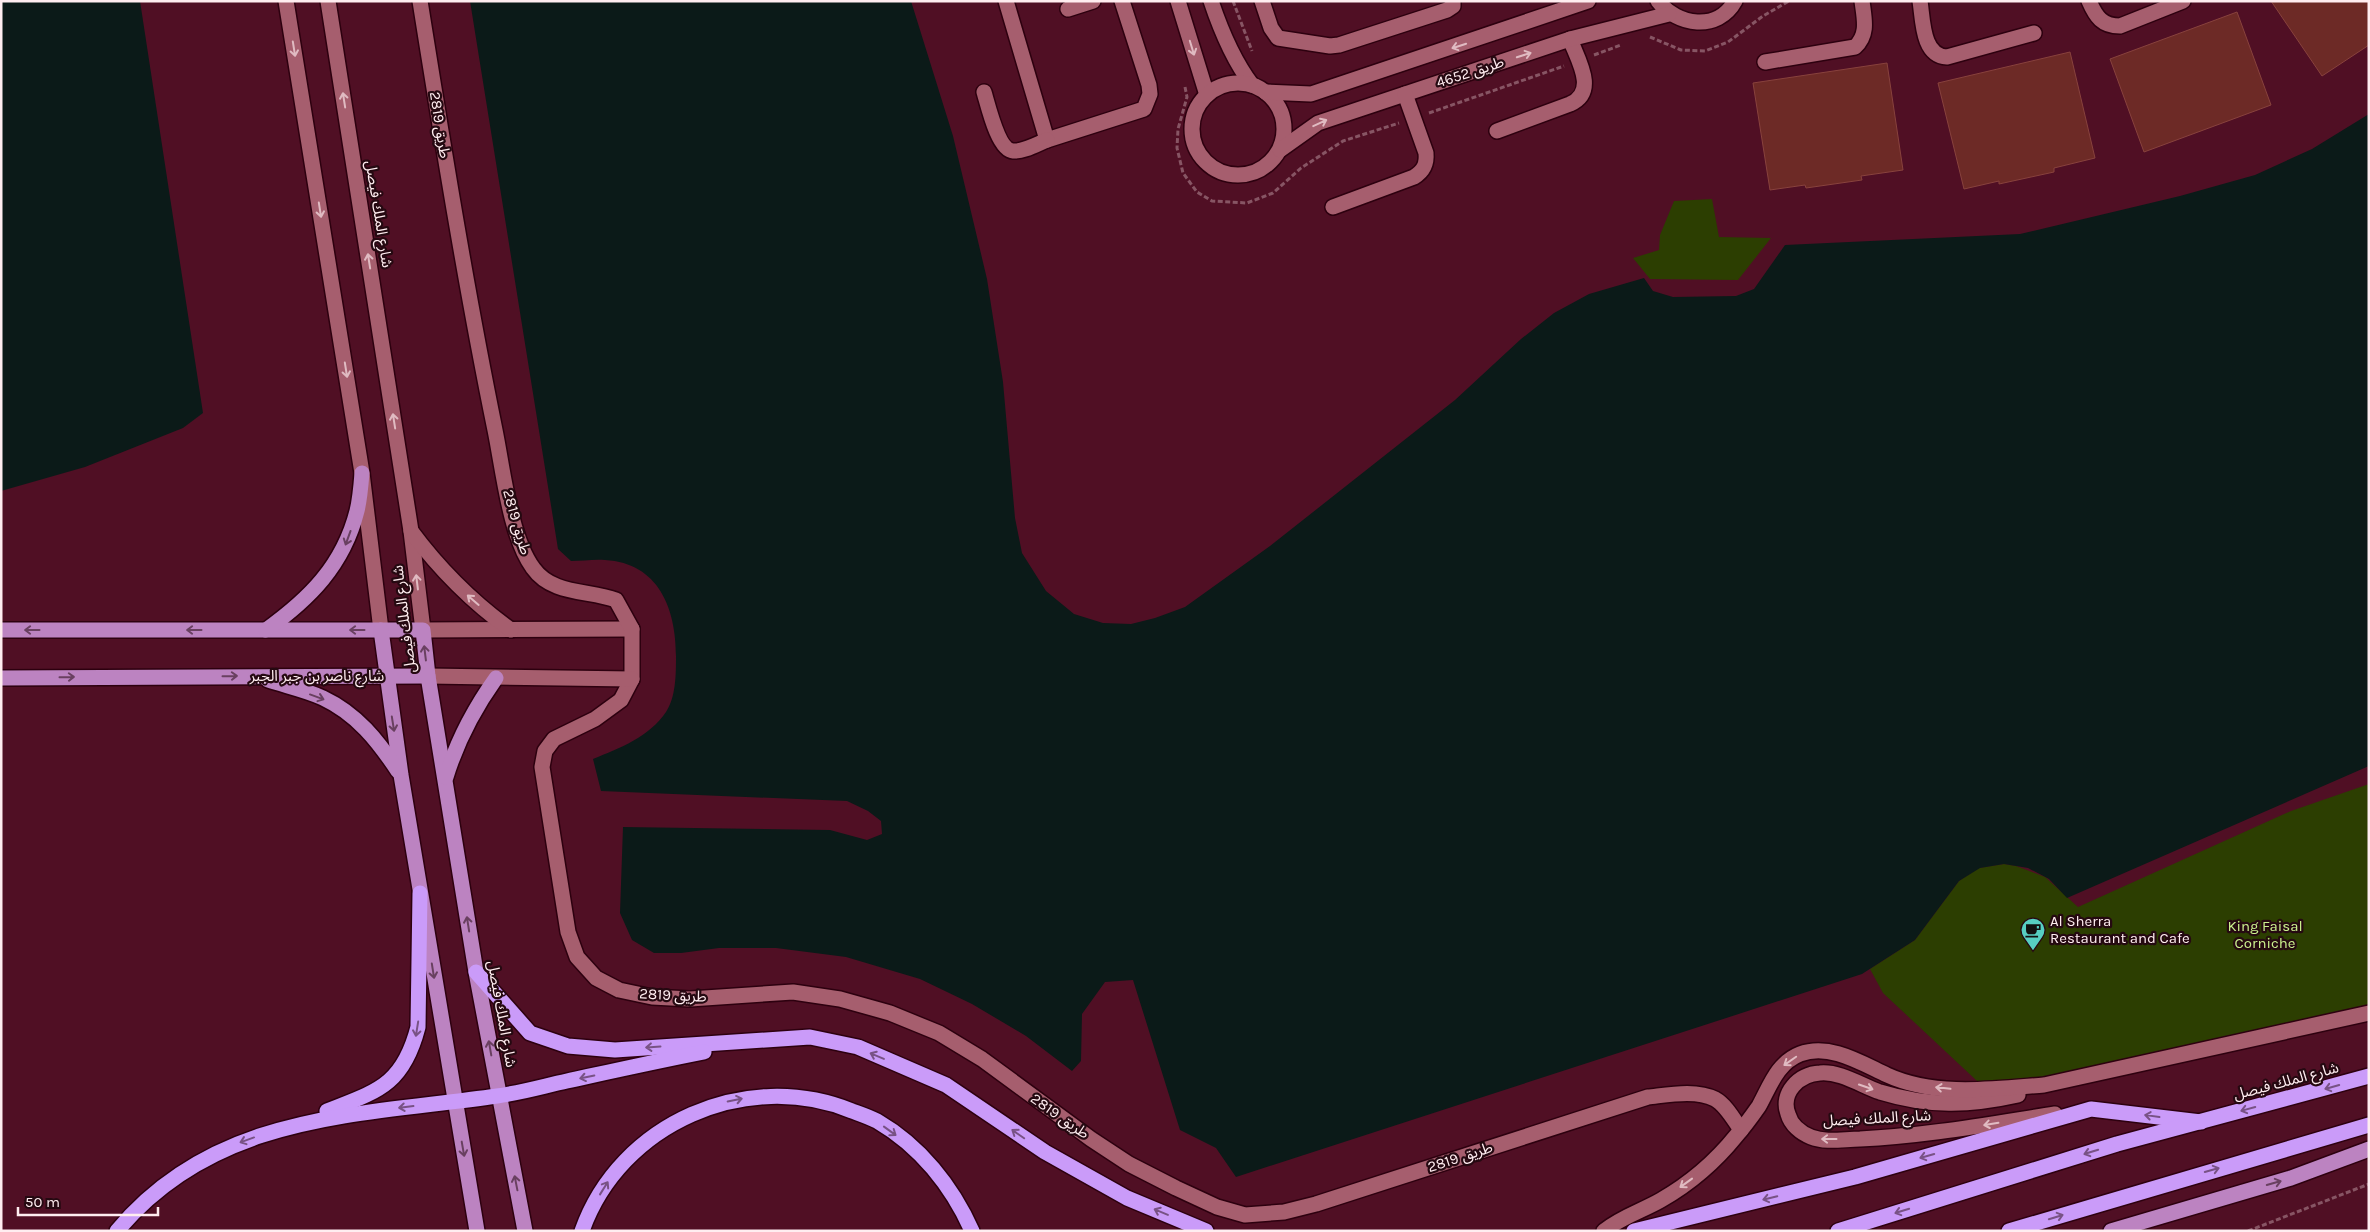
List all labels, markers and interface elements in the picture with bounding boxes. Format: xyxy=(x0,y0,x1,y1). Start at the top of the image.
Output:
one-way arrow xyxy=(1187,40,1197,56)
one-way arrow xyxy=(289,41,299,57)
one-way arrow xyxy=(1452,42,1467,51)
one-way arrow xyxy=(1515,49,1531,59)
street label: طريق 4652 xyxy=(1434,53,1506,92)
street label: طريق 2819 xyxy=(425,90,454,160)
one-way arrow xyxy=(339,92,349,108)
one-way arrow xyxy=(1312,118,1327,128)
street label: شارع الملك فيصل xyxy=(359,159,396,270)
one-way arrow xyxy=(315,201,325,217)
one-way arrow xyxy=(364,253,374,269)
one-way arrow xyxy=(341,362,351,378)
one-way arrow xyxy=(389,413,399,429)
street label: طريق 2819 xyxy=(498,487,535,557)
one-way arrow xyxy=(343,529,352,545)
street label: شارع الملك فيصل xyxy=(388,564,423,674)
one-way arrow xyxy=(412,574,422,590)
one-way arrow xyxy=(466,594,479,606)
one-way arrow xyxy=(24,625,40,635)
one-way arrow xyxy=(186,625,202,635)
one-way arrow xyxy=(349,625,365,635)
one-way arrow xyxy=(420,646,430,662)
street label: شارع ناصر بن جبر الجبر xyxy=(249,667,384,688)
one-way arrow xyxy=(222,671,238,680)
one-way arrow xyxy=(59,672,75,682)
one-way arrow xyxy=(309,693,324,702)
one-way arrow xyxy=(388,716,398,732)
place label: Al Sherra Restaurant and Cafe xyxy=(2050,912,2190,947)
one-way arrow xyxy=(463,916,473,932)
cafe icon: Al Sherra Restaurant and Cafe xyxy=(2020,917,2046,951)
park label: King Faisal Corniche xyxy=(2227,917,2303,952)
street label: شارع الملك فيصل xyxy=(481,959,520,1070)
one-way arrow xyxy=(428,963,438,979)
street label: طريق 2819 xyxy=(639,984,707,1007)
one-way arrow xyxy=(411,1020,421,1036)
one-way arrow xyxy=(485,1040,494,1056)
one-way arrow xyxy=(645,1043,661,1052)
one-way arrow xyxy=(870,1050,885,1060)
one-way arrow xyxy=(1783,1056,1797,1066)
street label: شارع الملك فيصل xyxy=(2231,1058,2342,1107)
one-way arrow xyxy=(579,1073,595,1082)
one-way arrow xyxy=(2324,1082,2340,1092)
one-way arrow xyxy=(1858,1083,1874,1092)
one-way arrow xyxy=(1936,1083,1952,1093)
street label: طريق 2819 xyxy=(1027,1089,1093,1144)
one-way arrow xyxy=(727,1095,743,1104)
one-way arrow xyxy=(398,1102,414,1112)
one-way arrow xyxy=(2240,1105,2256,1115)
street label: شارع الملك فيصل xyxy=(1822,1106,1932,1133)
one-way arrow xyxy=(2145,1111,2161,1121)
one-way arrow xyxy=(1983,1119,1999,1129)
one-way arrow xyxy=(883,1126,897,1136)
one-way arrow xyxy=(1012,1129,1026,1139)
one-way arrow xyxy=(1821,1134,1838,1144)
one-way arrow xyxy=(240,1136,255,1145)
street label: طريق 2819 xyxy=(1425,1138,1495,1177)
one-way arrow xyxy=(458,1141,468,1157)
one-way arrow xyxy=(2084,1148,2099,1157)
one-way arrow xyxy=(1919,1152,1935,1162)
one-way arrow xyxy=(2203,1165,2219,1175)
one-way arrow xyxy=(510,1175,520,1191)
one-way arrow xyxy=(1680,1178,1693,1189)
one-way arrow xyxy=(2265,1178,2281,1188)
one-way arrow xyxy=(599,1181,610,1195)
scale bar xyxy=(18,1184,158,1216)
text: 50 m xyxy=(25,1193,60,1211)
one-way arrow xyxy=(1762,1194,1778,1203)
one-way arrow xyxy=(1895,1206,1911,1216)
one-way arrow xyxy=(1154,1207,1169,1217)
one-way arrow xyxy=(2048,1211,2064,1221)

